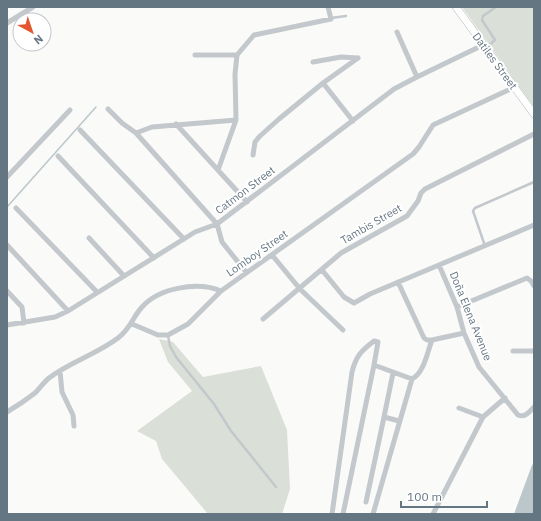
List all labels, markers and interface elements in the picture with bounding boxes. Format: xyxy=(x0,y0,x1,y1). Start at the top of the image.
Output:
north arrow xyxy=(12,12,52,52)
street label: Datiles Street xyxy=(470,30,520,92)
text: N xyxy=(31,32,46,48)
street label: Catmon Street xyxy=(212,163,278,217)
street label: Tambis Street xyxy=(338,201,404,247)
street label: Lomboy Street xyxy=(224,227,291,279)
street label: Doña Elena Avenue xyxy=(447,269,495,363)
scale bar xyxy=(401,483,487,509)
text: 100 m xyxy=(407,489,442,504)

